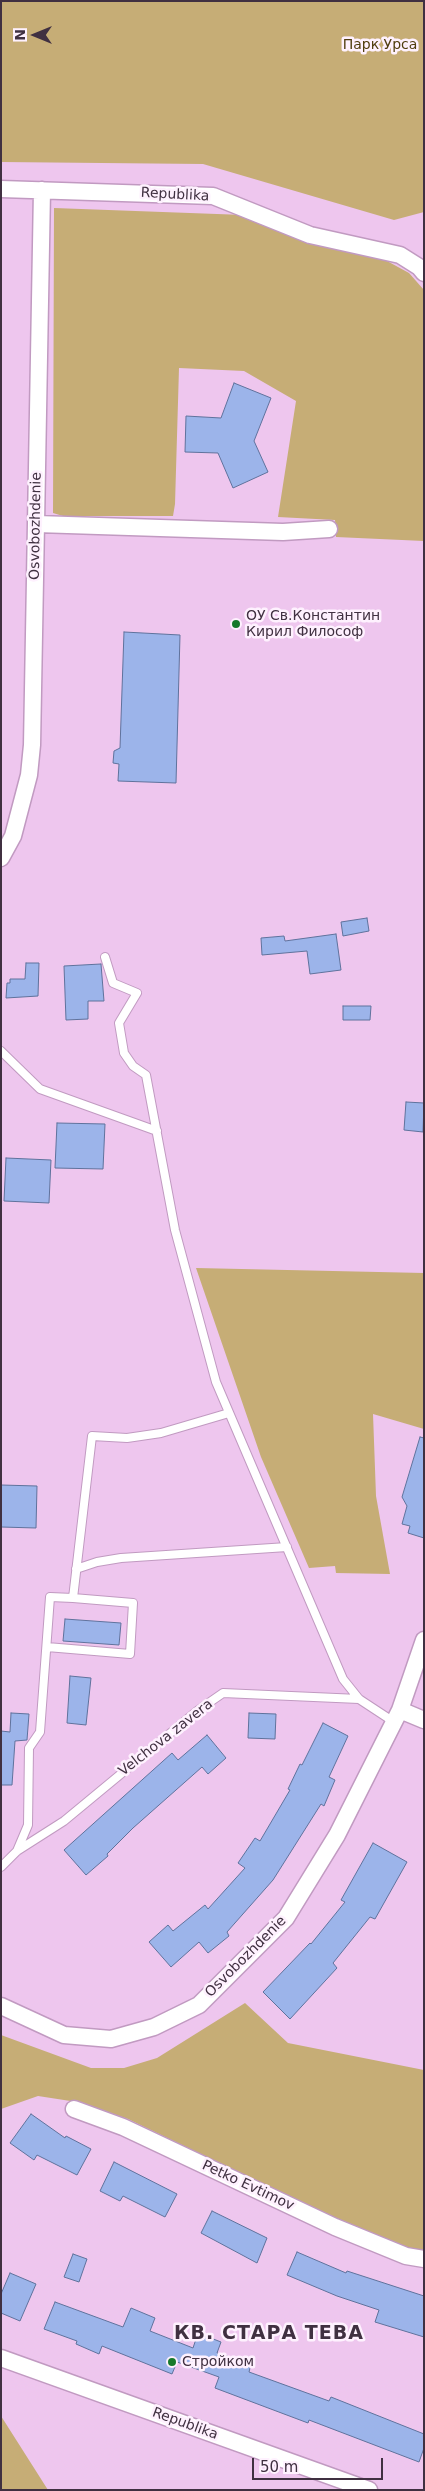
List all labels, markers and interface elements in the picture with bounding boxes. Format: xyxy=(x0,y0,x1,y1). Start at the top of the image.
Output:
north arrow xyxy=(10,10,60,60)
text: N xyxy=(12,29,28,41)
park label: Парк Урса xyxy=(343,37,417,53)
street label: Republika xyxy=(140,185,210,205)
street label: Osvobozhdenie xyxy=(27,472,45,580)
place label: ОУ Св.Константин Кирил Философ xyxy=(246,608,380,640)
marker: ОУ Св.Константин Кирил Философ xyxy=(230,618,242,630)
street label: Velchova zavera xyxy=(116,1696,216,1780)
street label: Osvobozhdenie xyxy=(202,1913,290,2001)
street label: Petko Evtimov xyxy=(199,2157,297,2215)
district label: КВ. СТАРА ТЕВА xyxy=(172,2323,366,2345)
place label: Стройком xyxy=(182,2354,254,2370)
marker: Стройком xyxy=(166,2356,178,2368)
street label: Republika xyxy=(150,2404,220,2444)
scale bar xyxy=(255,2448,386,2480)
text: 50 m xyxy=(260,2458,298,2476)

